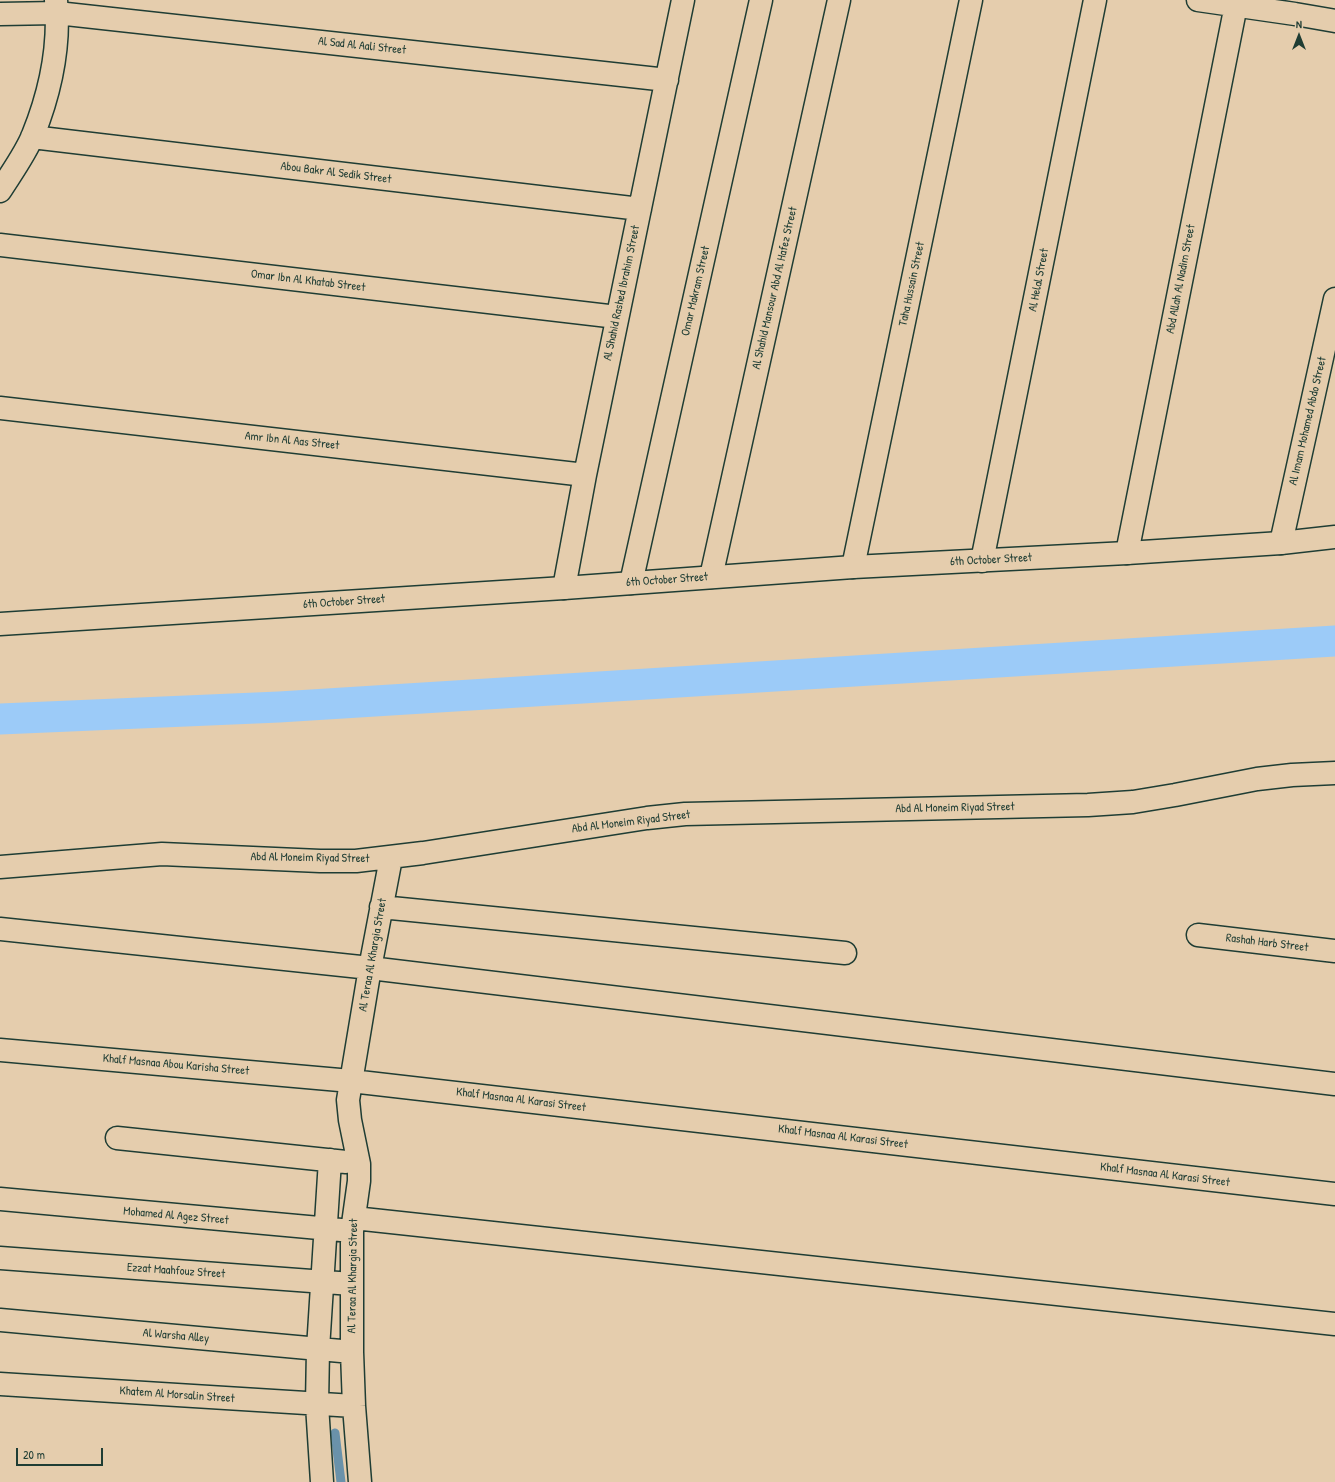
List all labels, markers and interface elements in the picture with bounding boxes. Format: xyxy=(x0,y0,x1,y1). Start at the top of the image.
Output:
north arrow xyxy=(1279,16,1319,56)
text: N xyxy=(1296,17,1302,31)
street label: Al Sad Al Aali Street xyxy=(317,34,407,58)
street label: Abou Bakr Al Sedik Street xyxy=(280,159,392,187)
street label: Al Shahid Mansour Abd Al Hafez Street xyxy=(749,205,801,371)
street label: Abd Allah Al Nadim Street xyxy=(1163,223,1199,335)
street label: Al Shahid Rashed Ibrahim Street xyxy=(601,224,643,362)
street label: Taha Hussain Street xyxy=(896,240,928,328)
street label: Omar Makram Street xyxy=(679,245,713,337)
street label: Al Helal Street xyxy=(1026,247,1052,313)
street label: Omar Ibn Al Khatab Street xyxy=(250,267,366,295)
street label: Al Imam Mohamed Abdo Street xyxy=(1286,355,1330,487)
street label: Amr Ibn Al Aas Street xyxy=(244,429,340,453)
street label: 6th October Street xyxy=(950,551,1032,569)
street label: 6th October Street xyxy=(626,570,708,590)
street label: 6th October Street xyxy=(303,592,385,612)
street label: Abd Al Moneim Riyad Street xyxy=(895,800,1015,816)
street label: Abd Al Moneim Riyad Street xyxy=(571,808,691,836)
street label: Abd Al Moneim Riyad Street xyxy=(250,850,370,866)
street label: Al Teraa Al Khargia Street xyxy=(356,897,390,1013)
street label: Rashah Harb Street xyxy=(1225,931,1309,955)
street label: Khalf Masnaa Abou Karisha Street xyxy=(102,1051,250,1079)
street label: Khalf Masnaa Al Karasi Street xyxy=(455,1085,587,1115)
street label: Khalf Masnaa Al Karasi Street xyxy=(777,1122,909,1152)
street label: Khalf Masnaa Al Karasi Street xyxy=(1099,1160,1231,1190)
street label: Mohamed Al Agez Street xyxy=(123,1204,229,1228)
street label: Al Teraa Al Khargia Street xyxy=(345,1218,361,1334)
street label: Ezzat Maahfouz Street xyxy=(126,1260,226,1282)
street label: Al Warsha Alley xyxy=(142,1326,210,1346)
street label: Khatem Al Morsalin Street xyxy=(119,1384,235,1406)
scale bar xyxy=(18,1440,105,1466)
text: 20 m xyxy=(23,1446,45,1463)

